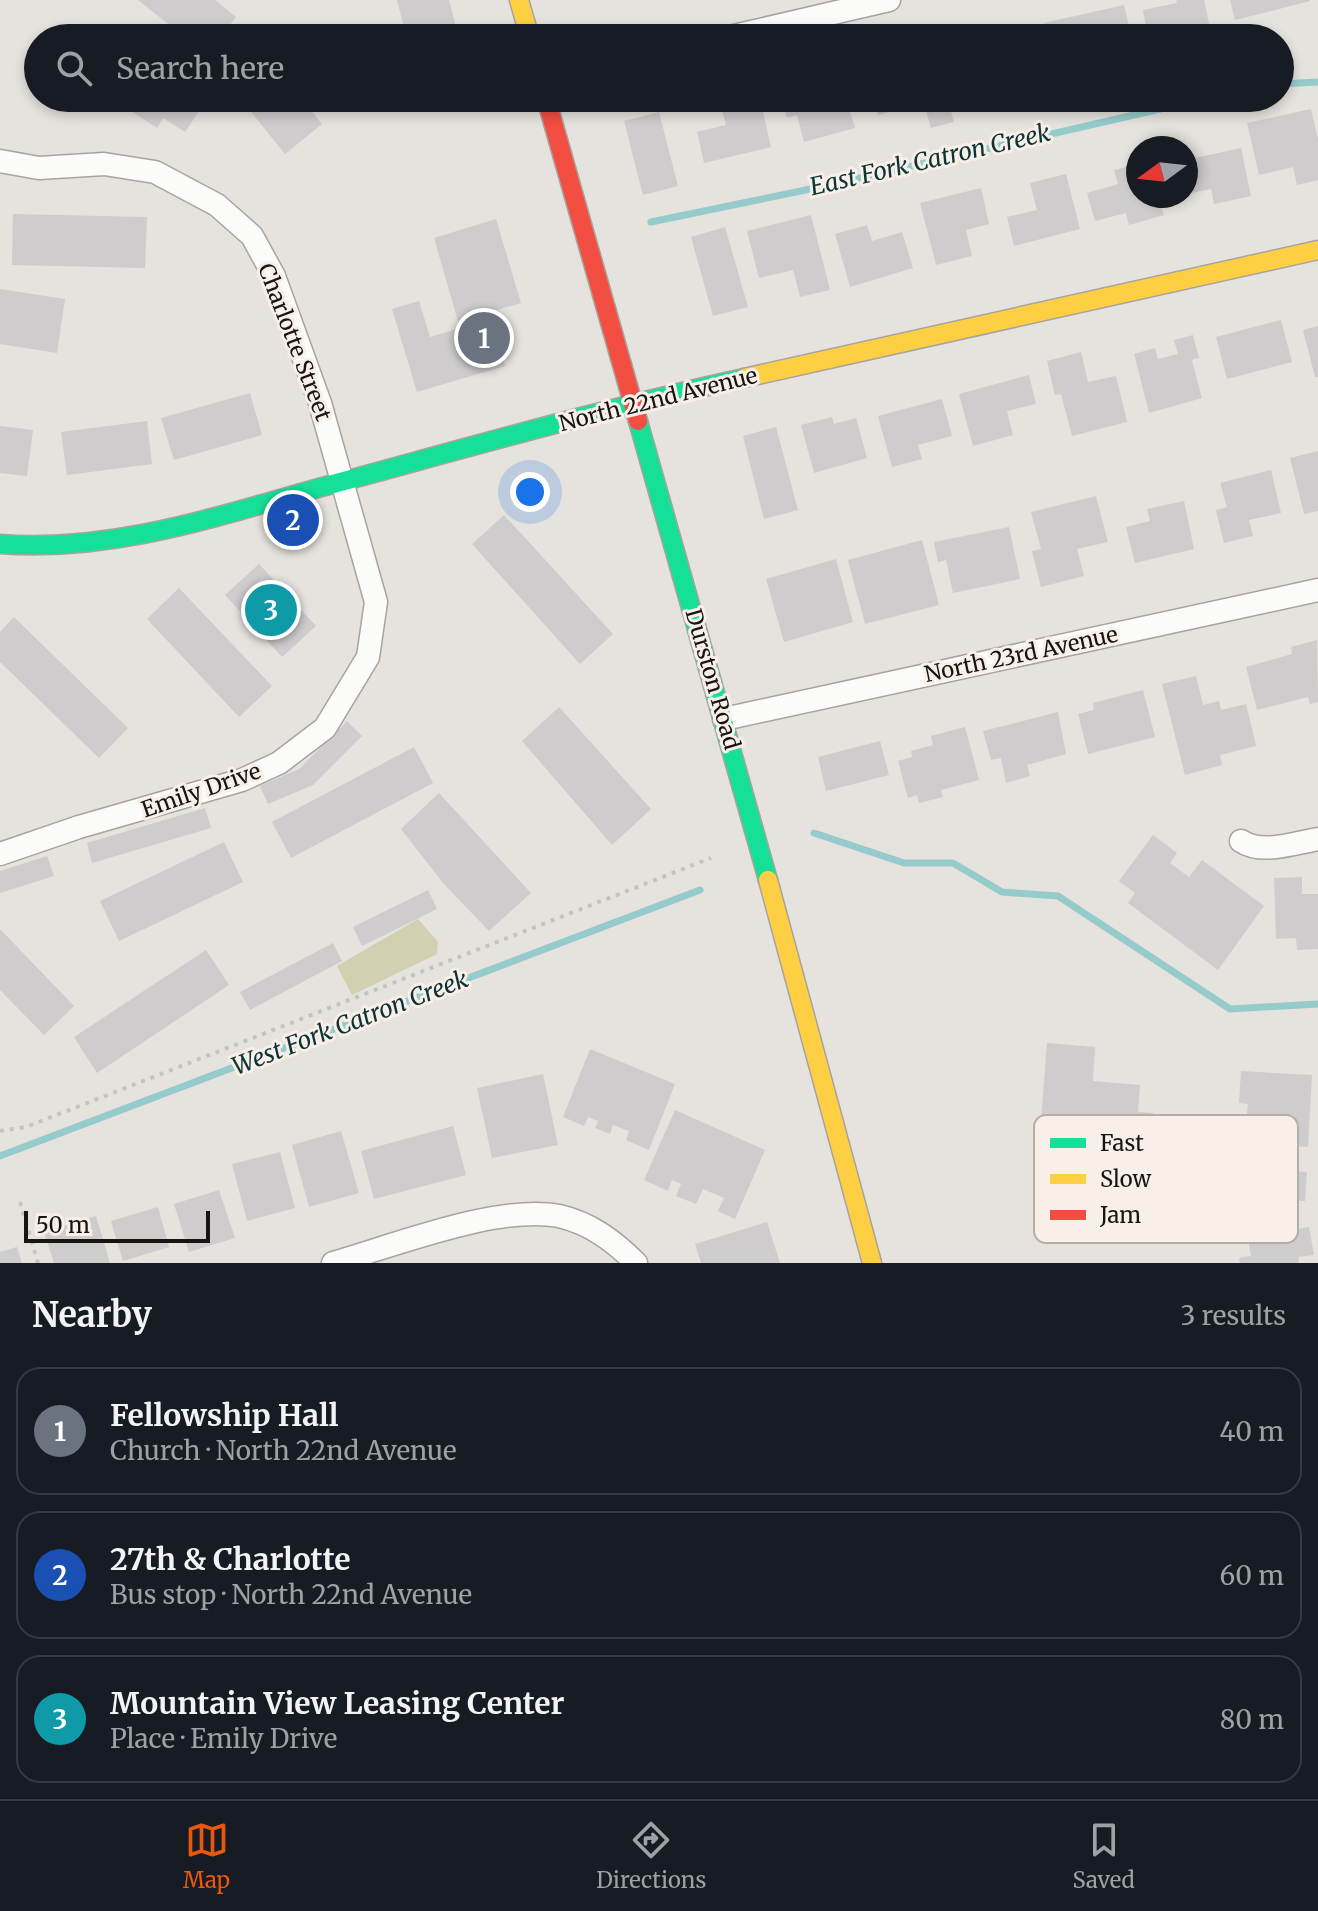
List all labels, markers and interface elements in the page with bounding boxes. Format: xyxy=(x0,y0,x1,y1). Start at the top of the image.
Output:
search box xyxy=(24,24,1294,112)
icon: search xyxy=(52,46,96,90)
text: Search here xyxy=(116,49,284,87)
water label: East Fork Catron Creek xyxy=(807,117,1053,202)
north arrow xyxy=(1126,136,1198,208)
street label: Charlotte Street xyxy=(252,259,338,425)
pin: 1 xyxy=(458,308,510,368)
street label: North 22nd Avenue xyxy=(556,361,760,437)
your location xyxy=(510,472,550,512)
pin: 2 xyxy=(267,490,319,550)
pin: 3 xyxy=(245,580,297,640)
street label: Durston Road xyxy=(680,605,746,753)
street label: North 23rd Avenue xyxy=(922,620,1120,688)
street label: Emily Drive xyxy=(138,757,264,823)
water label: West Fork Catron Creek xyxy=(227,963,472,1082)
legend xyxy=(1034,1115,1298,1243)
text: Fast xyxy=(1100,1129,1144,1157)
text: Slow xyxy=(1100,1165,1151,1193)
text: Jam xyxy=(1099,1201,1141,1229)
scale bar xyxy=(24,1207,210,1243)
text: 50 m xyxy=(36,1211,90,1239)
text: Nearby xyxy=(32,1294,152,1336)
text: 3 results xyxy=(1181,1299,1286,1332)
text: Fellowship Hall xyxy=(110,1396,339,1434)
text: 1 xyxy=(54,1415,66,1448)
text: 40 m xyxy=(1220,1415,1284,1448)
text: Church · North 22nd Avenue xyxy=(110,1434,457,1467)
text: 27th & Charlotte xyxy=(110,1540,351,1578)
text: 2 xyxy=(52,1559,68,1592)
text: 60 m xyxy=(1220,1559,1284,1592)
text: Bus stop · North 22nd Avenue xyxy=(110,1578,472,1611)
text: Mountain View Leasing Center xyxy=(110,1684,564,1722)
text: 3 xyxy=(53,1703,67,1736)
text: 80 m xyxy=(1220,1703,1284,1736)
text: Place · Emily Drive xyxy=(110,1722,337,1755)
tab: Map xyxy=(183,1818,230,1894)
tab: Directions xyxy=(596,1818,706,1894)
tab: Saved xyxy=(1073,1818,1135,1894)

